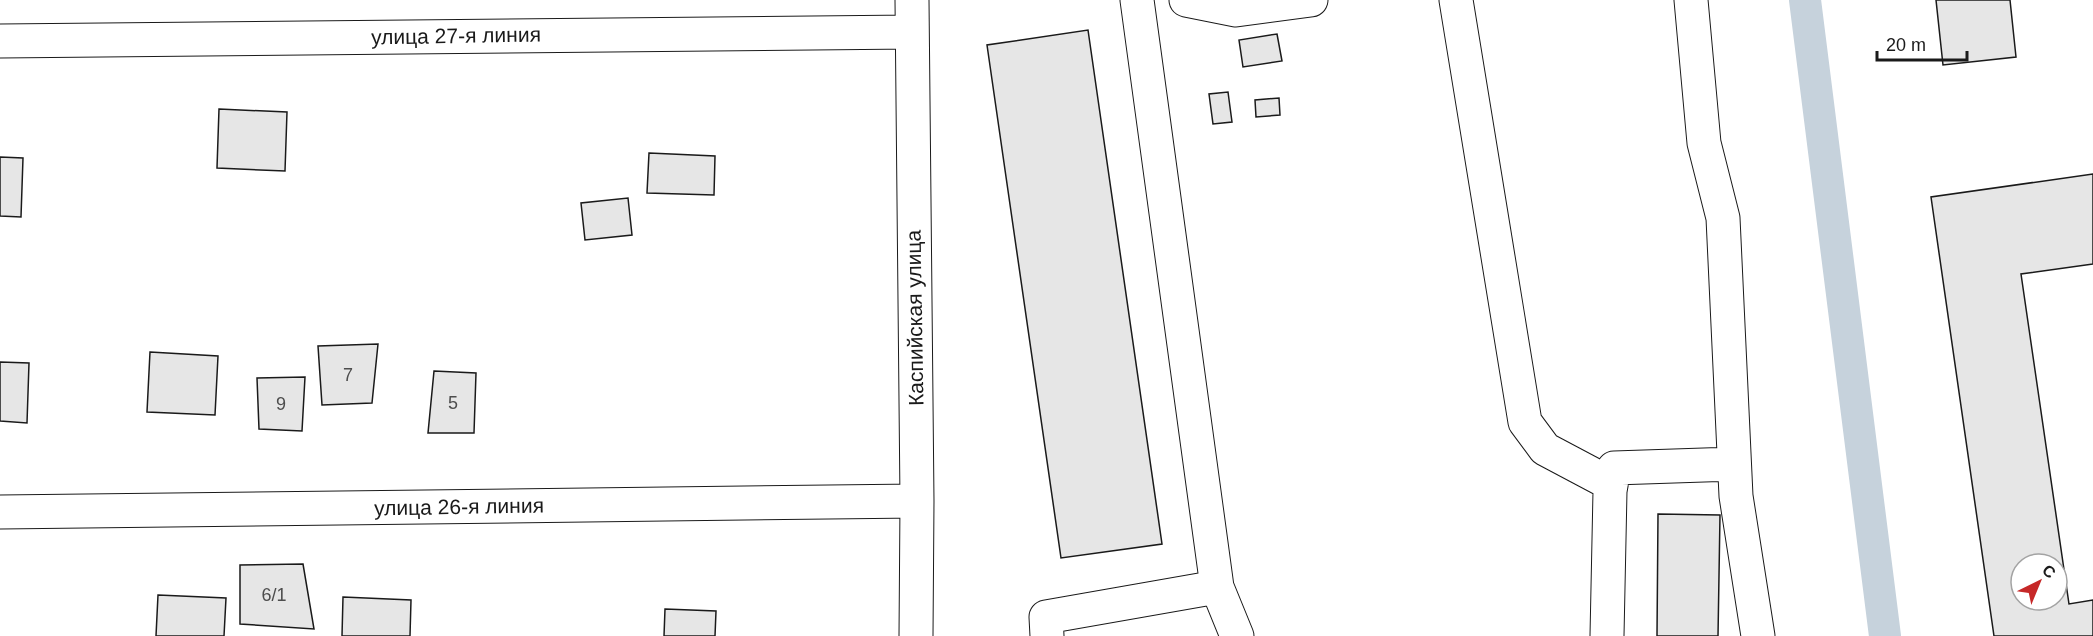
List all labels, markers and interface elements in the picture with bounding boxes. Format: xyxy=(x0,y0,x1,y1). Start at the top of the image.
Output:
street label: улица 27-я линия xyxy=(371,23,541,48)
scale bar xyxy=(1877,24,1967,62)
text: 20 m xyxy=(1886,35,1926,55)
street label: Каспийская улица xyxy=(901,230,928,406)
house number: 7 xyxy=(343,365,353,385)
house number: 5 xyxy=(448,393,458,413)
house number: 9 xyxy=(276,394,286,414)
street label: улица 26-я линия xyxy=(374,494,544,519)
north arrow xyxy=(2009,552,2069,612)
text: С xyxy=(2039,561,2059,582)
house number: 6/1 xyxy=(261,585,287,605)

